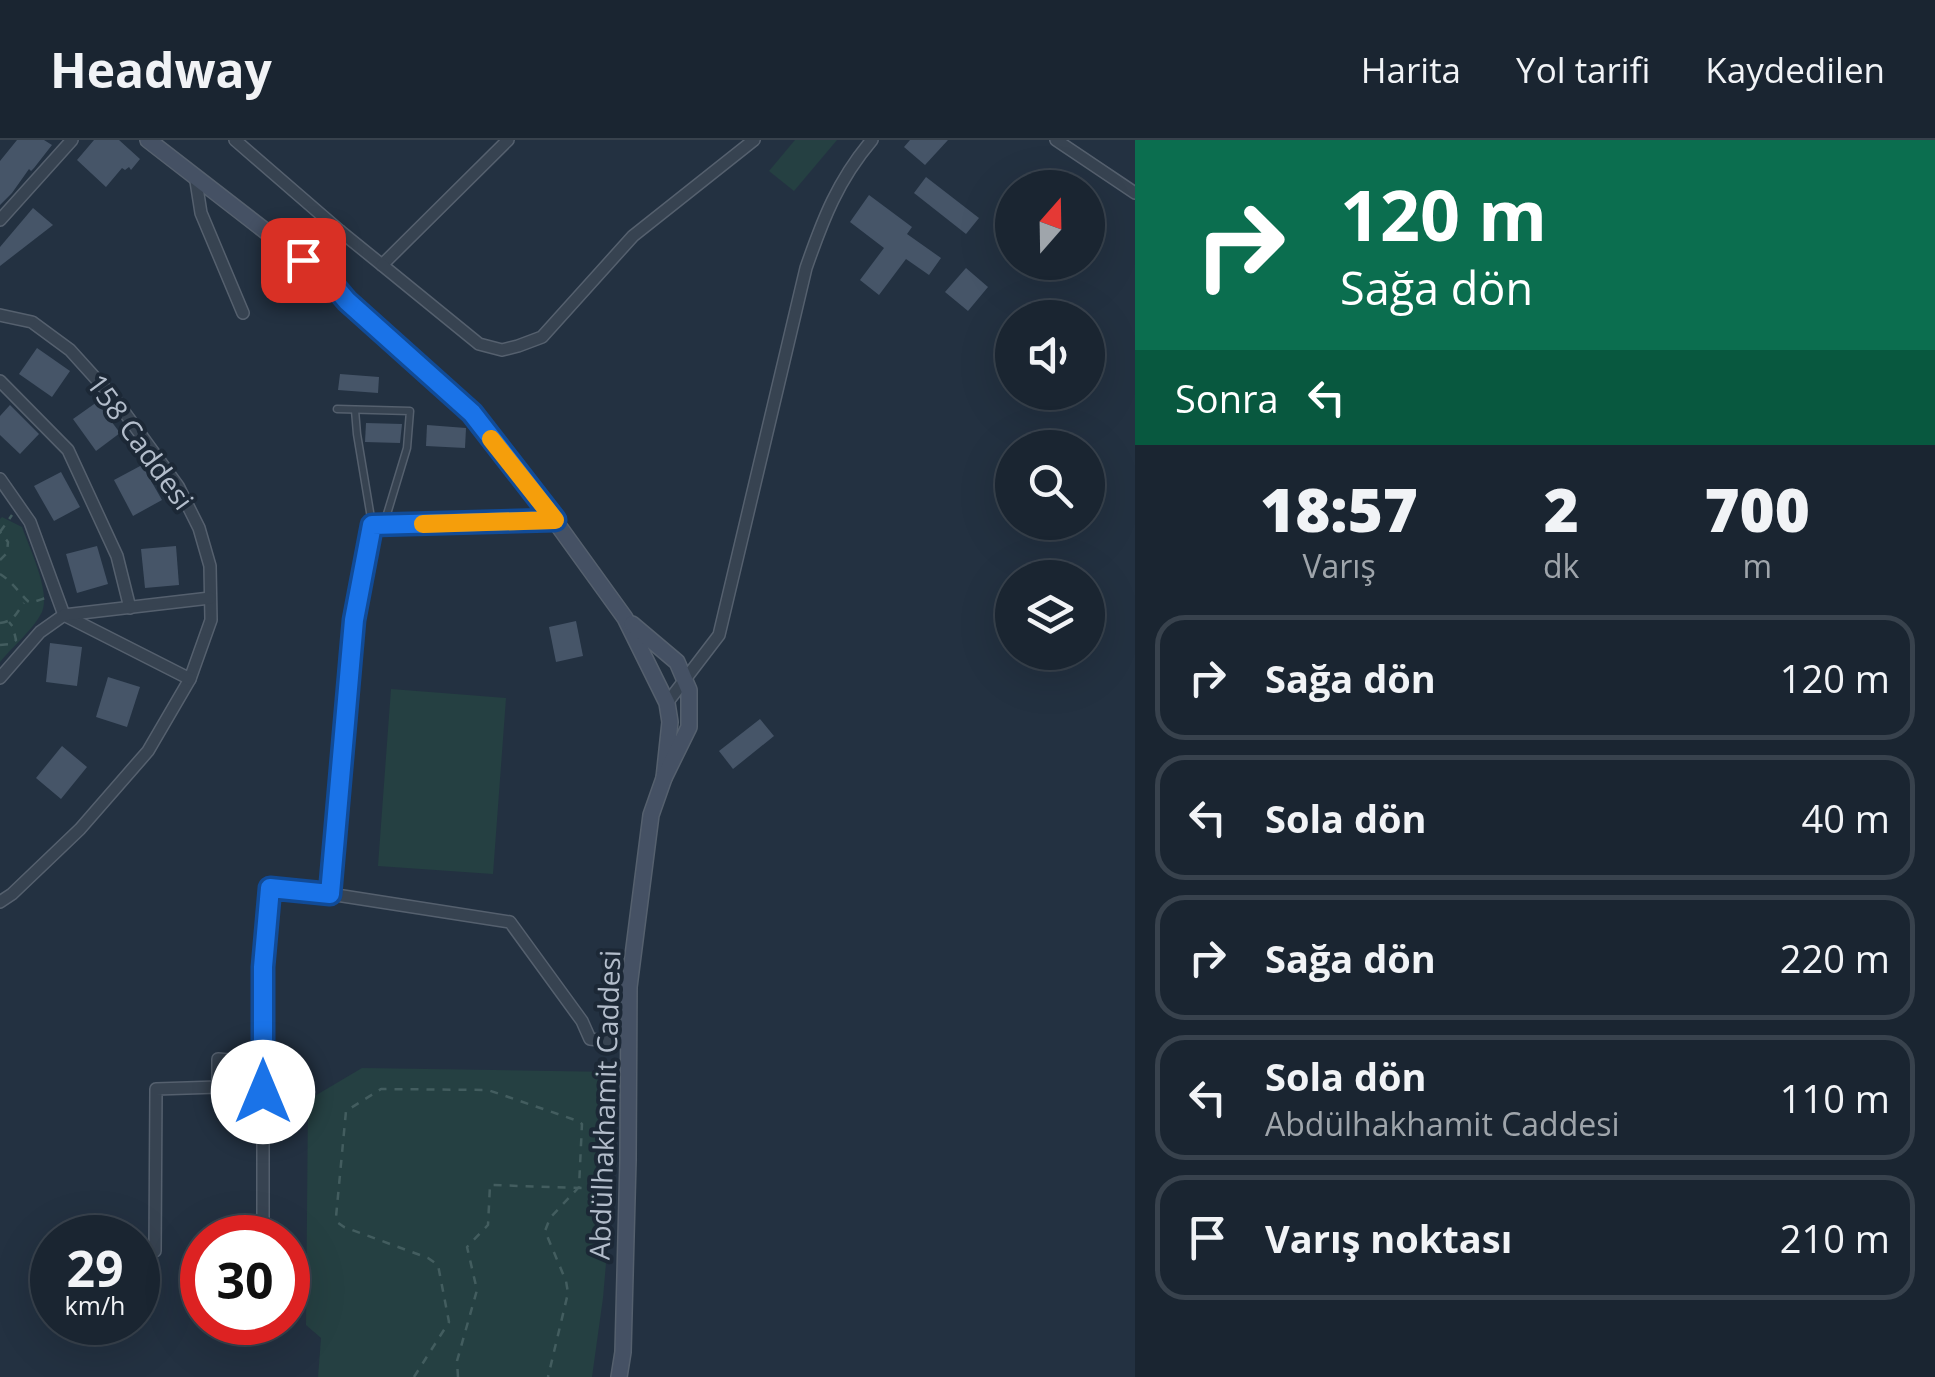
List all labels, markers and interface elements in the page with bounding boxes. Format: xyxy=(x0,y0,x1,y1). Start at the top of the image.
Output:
text: Headway xyxy=(50,37,272,102)
text: Harita xyxy=(1361,46,1461,93)
text: Yol tarifi xyxy=(1516,46,1650,93)
text: Kaydedilen xyxy=(1705,46,1885,93)
text: 120 m xyxy=(1340,166,1547,262)
north arrow xyxy=(995,170,1105,280)
map controls xyxy=(995,170,1105,670)
icon: right xyxy=(1175,180,1305,310)
pin xyxy=(261,218,346,303)
icon: arrive xyxy=(276,233,331,288)
text: Sağa dön xyxy=(1340,257,1533,318)
button: sound xyxy=(995,300,1105,410)
street label: 158 Caddesi xyxy=(79,366,203,517)
icon: left xyxy=(1299,370,1354,425)
text: Sonra xyxy=(1175,372,1279,424)
button: search xyxy=(995,430,1105,540)
text: 18:57 xyxy=(1260,468,1418,550)
text: 2 xyxy=(1544,468,1579,550)
text: 700 xyxy=(1704,468,1810,550)
text: Varış xyxy=(1302,544,1376,587)
text: dk xyxy=(1543,544,1579,587)
text: m xyxy=(1742,544,1772,587)
button: layers xyxy=(995,560,1105,670)
icon: right xyxy=(1180,650,1235,705)
text: Sağa dön xyxy=(1265,652,1436,704)
text: 120 m xyxy=(1780,652,1890,704)
icon: left xyxy=(1180,790,1235,845)
text: Sola dön xyxy=(1265,792,1426,844)
text: 40 m xyxy=(1801,792,1890,844)
icon: right xyxy=(1180,930,1235,985)
text: Sağa dön xyxy=(1265,932,1436,984)
text: 220 m xyxy=(1780,932,1890,984)
street label: Abdülhakhamit Caddesi xyxy=(580,949,628,1261)
position arrow xyxy=(211,1040,315,1144)
text: Sola dön xyxy=(1265,1050,1426,1102)
icon: left xyxy=(1180,1070,1235,1125)
text: 110 m xyxy=(1780,1072,1890,1124)
text: Abdülhakhamit Caddesi xyxy=(1265,1102,1620,1145)
icon: arrive xyxy=(1180,1210,1235,1265)
text: Varış noktası xyxy=(1265,1212,1512,1264)
text: 210 m xyxy=(1780,1212,1890,1264)
speed limit sign: 30 xyxy=(180,1215,310,1345)
text: 29 xyxy=(66,1234,124,1302)
text: km/h xyxy=(65,1288,125,1322)

